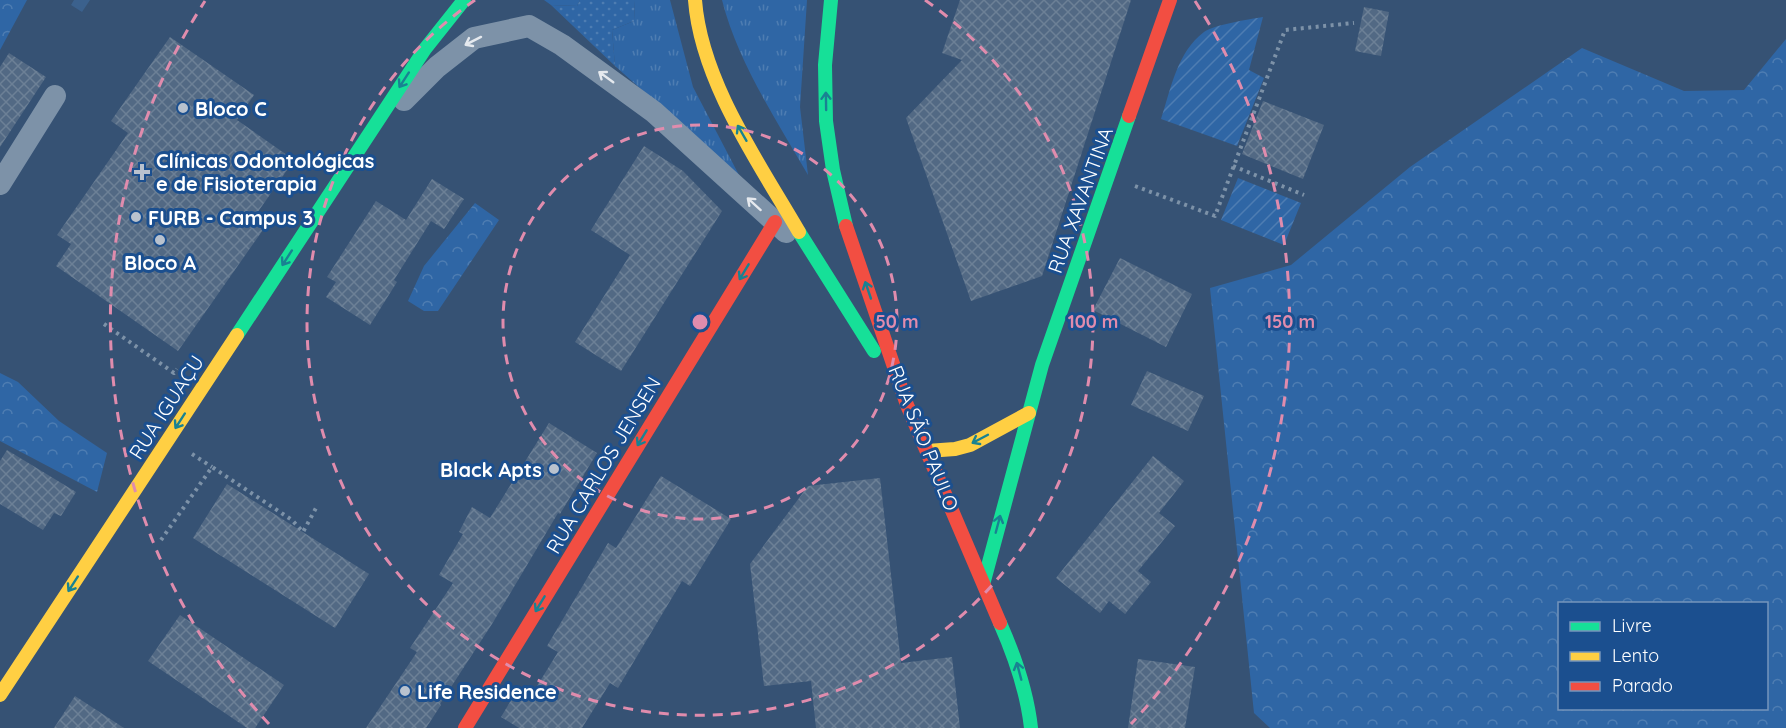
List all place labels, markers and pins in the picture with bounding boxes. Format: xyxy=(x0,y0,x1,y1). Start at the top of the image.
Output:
place label: Bloco C xyxy=(195,96,267,121)
marker: Bloco C xyxy=(176,101,190,115)
place label: Clínicas Odontológicas e de Fisioterapia xyxy=(156,148,374,196)
marker: Clínicas Odontológicas e de Fisioterapia xyxy=(133,163,151,181)
place label: FURB - Campus 3 xyxy=(148,205,313,230)
marker: FURB - Campus 3 xyxy=(129,210,143,224)
marker: Bloco A xyxy=(153,233,167,247)
place label: Bloco A xyxy=(124,250,196,275)
centre of rings xyxy=(690,312,710,332)
place label: Black Apts xyxy=(440,457,542,482)
marker: Black Apts xyxy=(547,462,561,476)
place label: Life Residence xyxy=(417,679,557,704)
marker: Life Residence xyxy=(398,684,412,698)

